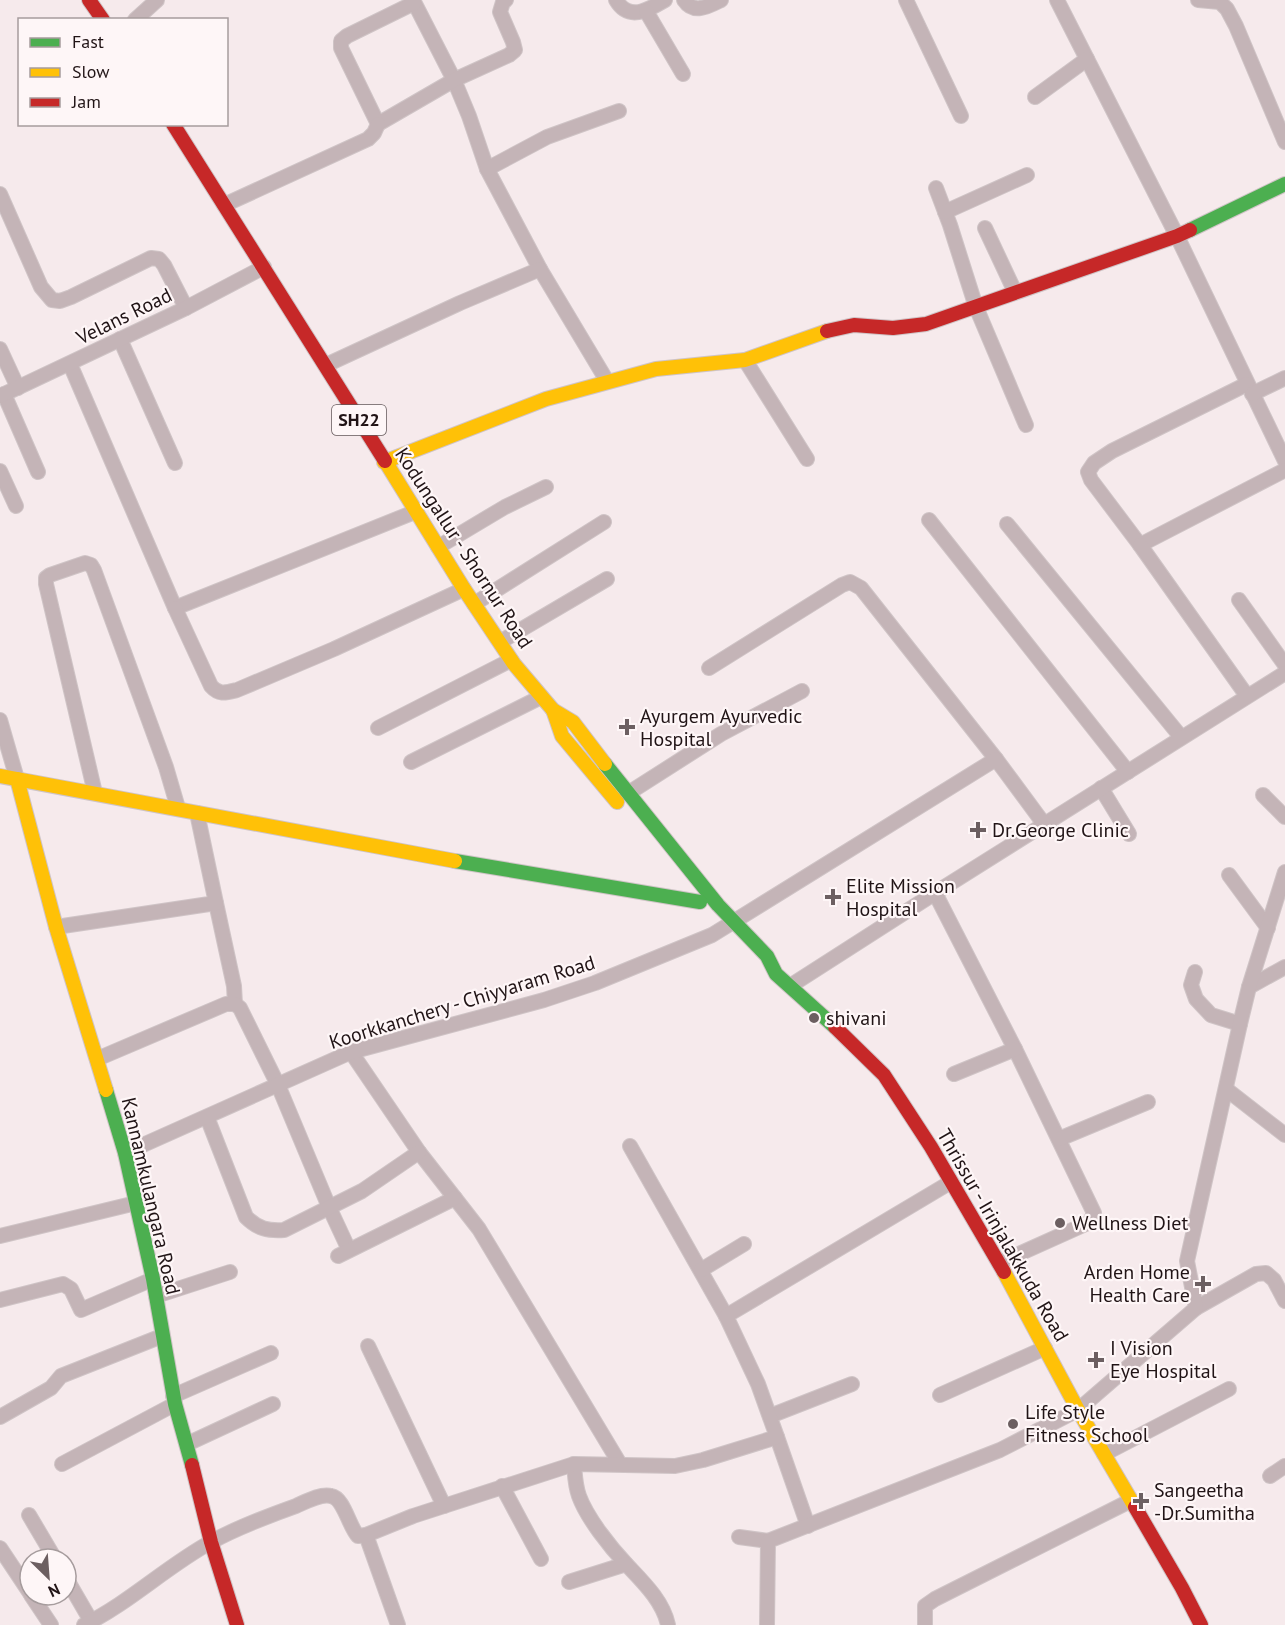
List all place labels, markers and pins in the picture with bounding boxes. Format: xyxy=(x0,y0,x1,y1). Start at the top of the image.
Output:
place label: Ayurgem Ayurvedic Hospital xyxy=(640,703,802,752)
marker: Ayurgem Ayurvedic Hospital xyxy=(618,718,636,736)
place label: Dr.George Clinic xyxy=(992,817,1129,843)
marker: Dr.George Clinic xyxy=(969,821,987,839)
place label: Elite Mission Hospital xyxy=(846,873,955,922)
marker: Elite Mission Hospital xyxy=(824,888,842,906)
place label: shivani xyxy=(826,1005,887,1031)
marker: shivani xyxy=(807,1011,821,1025)
place label: Wellness Diet xyxy=(1072,1210,1188,1236)
marker: Wellness Diet xyxy=(1053,1216,1067,1230)
place label: Arden Home Health Care xyxy=(1084,1259,1190,1308)
marker: Arden Home Health Care xyxy=(1194,1275,1212,1293)
place label: I Vision Eye Hospital xyxy=(1110,1335,1217,1384)
marker: I Vision Eye Hospital xyxy=(1087,1351,1105,1369)
place label: Life Style Fitness School xyxy=(1025,1399,1149,1448)
marker: Life Style Fitness School xyxy=(1006,1417,1020,1431)
place label: Sangeetha -Dr.Sumitha xyxy=(1154,1477,1255,1526)
marker: Sangeetha -Dr.Sumitha xyxy=(1132,1492,1150,1510)

